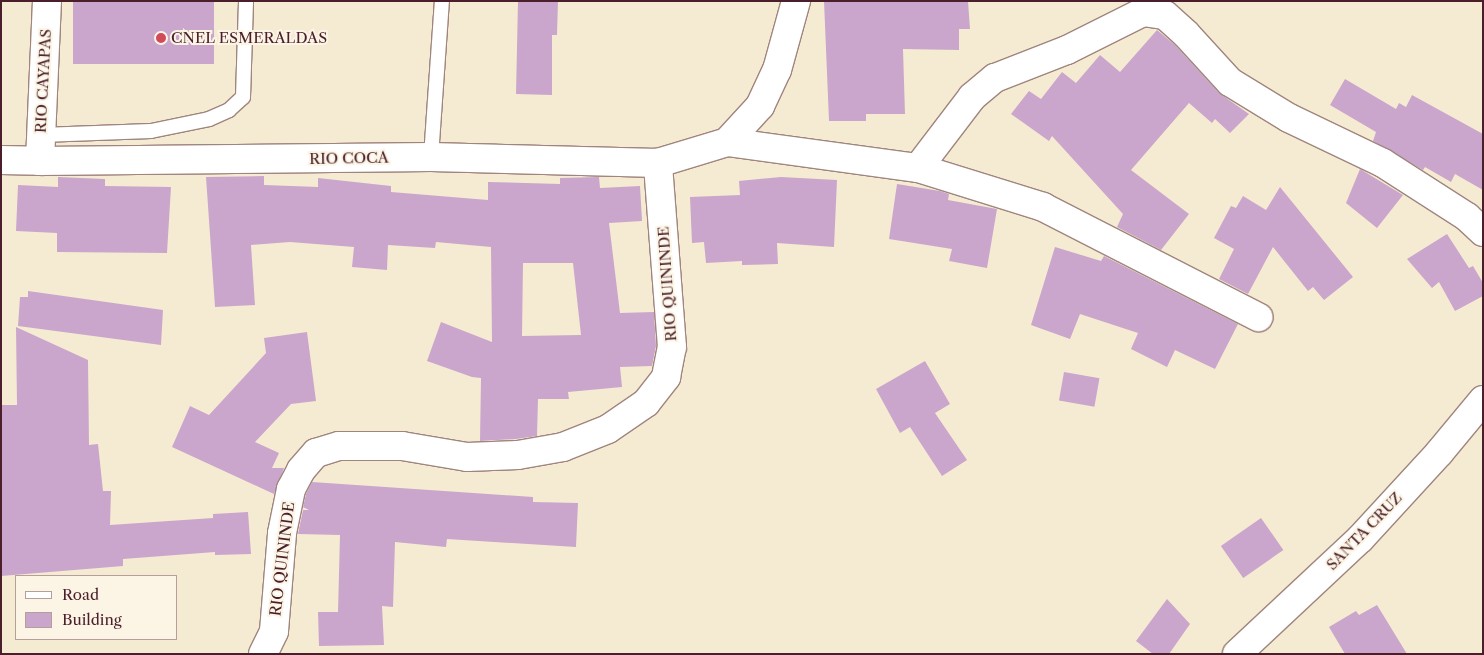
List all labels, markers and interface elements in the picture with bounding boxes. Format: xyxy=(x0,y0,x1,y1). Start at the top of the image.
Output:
street label: RIO CAYAPAS xyxy=(31,28,55,134)
place label: CNEL ESMERALDAS xyxy=(171,29,328,47)
marker: CNEL ESMERALDAS xyxy=(155,32,167,44)
street label: RIO COCA xyxy=(309,148,389,168)
street label: RIO QUININDE xyxy=(654,226,680,342)
street label: SANTA CRUZ xyxy=(1322,488,1406,574)
street label: RIO QUININDE xyxy=(266,501,298,617)
legend xyxy=(15,575,178,640)
text: Road xyxy=(62,585,99,604)
text: Building xyxy=(62,610,122,629)

